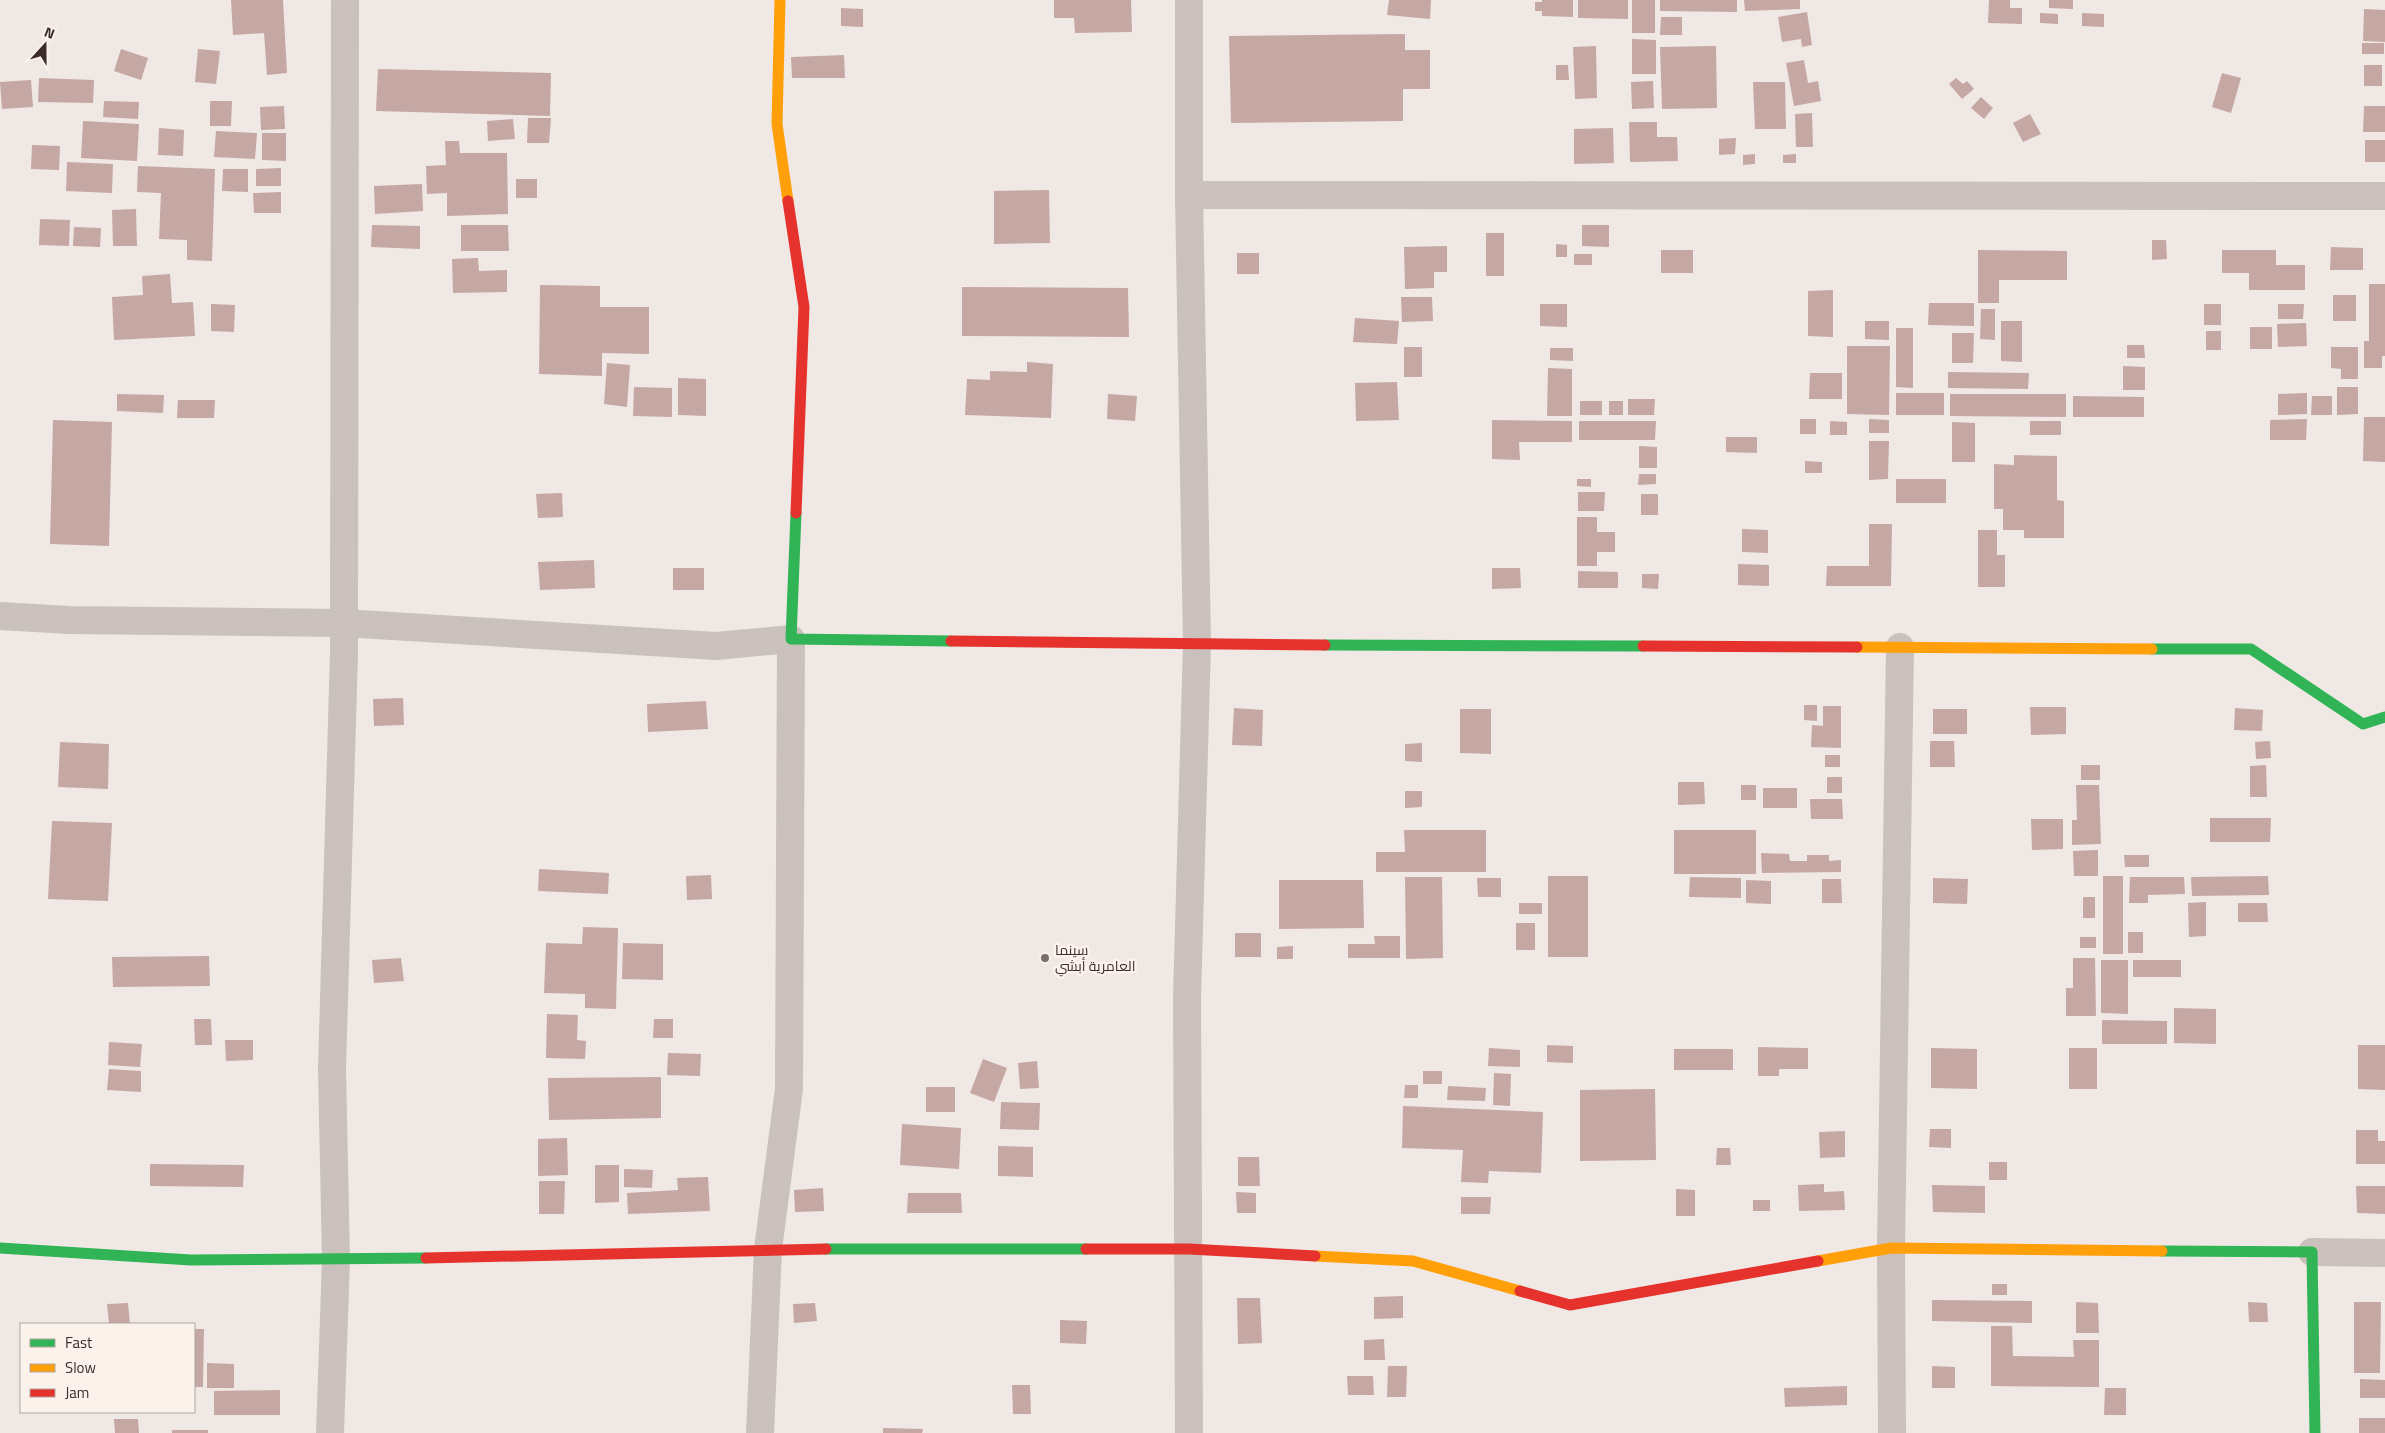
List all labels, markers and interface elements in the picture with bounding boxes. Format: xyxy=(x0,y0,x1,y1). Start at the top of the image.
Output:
north arrow xyxy=(20,20,70,70)
text: N xyxy=(42,21,58,44)
place label: سينما العامرية أبشي xyxy=(1055,939,1135,977)
marker: سينما العامرية أبشي xyxy=(1039,952,1051,964)
legend xyxy=(20,1323,195,1413)
text: Fast xyxy=(65,1331,93,1354)
text: Slow xyxy=(65,1356,96,1379)
text: Jam xyxy=(65,1381,89,1404)

